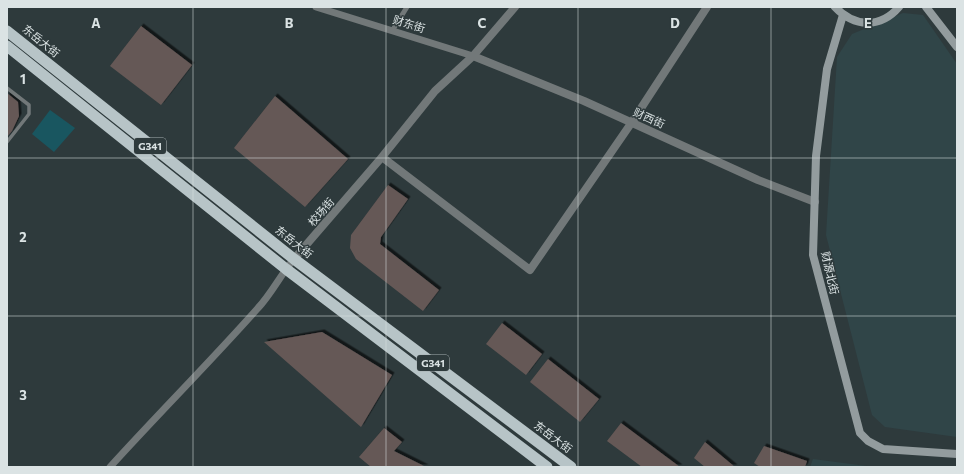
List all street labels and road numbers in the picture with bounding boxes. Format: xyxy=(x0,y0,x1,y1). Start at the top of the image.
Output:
street label: 财东街 xyxy=(391,12,427,35)
street label: 东岳大街 xyxy=(20,22,63,60)
street label: 财西街 xyxy=(631,105,667,130)
road number: G341 xyxy=(134,138,166,154)
street label: 校场街 xyxy=(305,195,336,228)
street label: 东岳大街 xyxy=(273,223,316,260)
street label: 财源北街 xyxy=(819,250,842,296)
road number: G341 xyxy=(417,355,449,371)
street label: 东岳大街 xyxy=(532,418,575,455)

